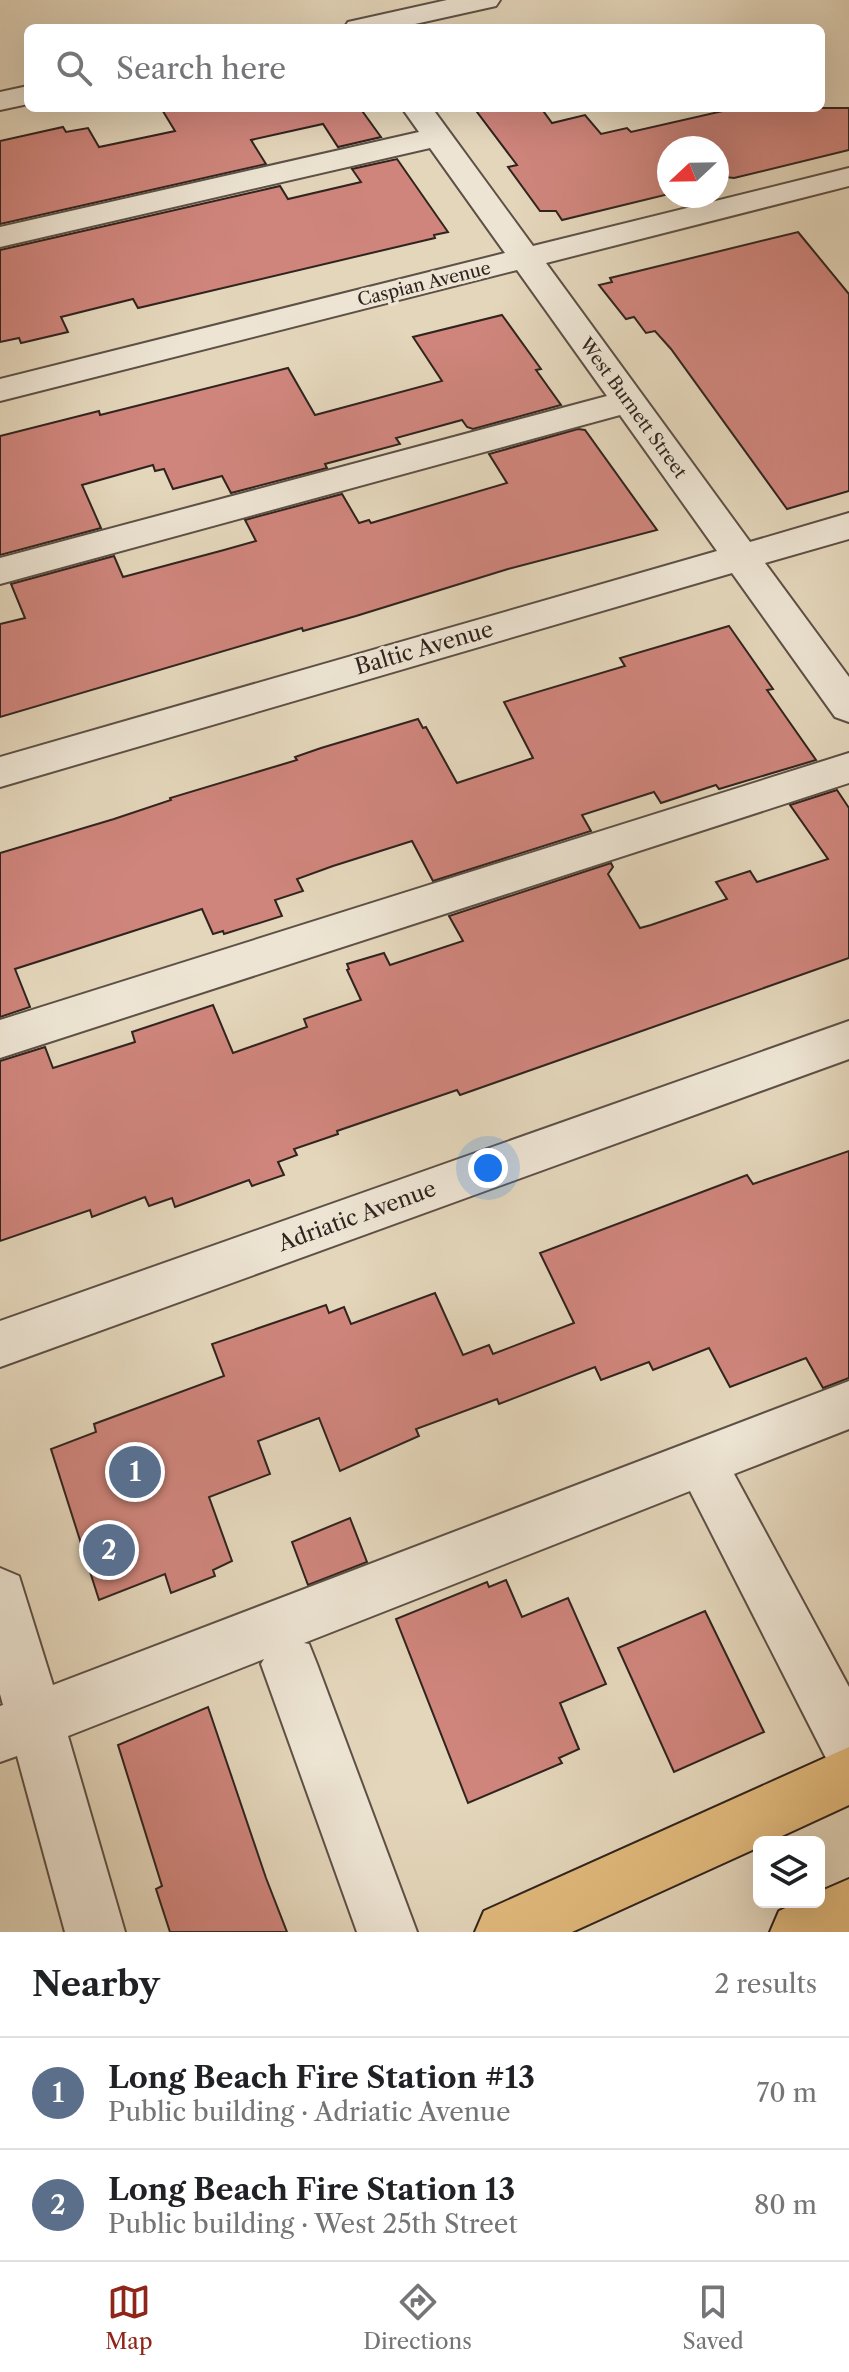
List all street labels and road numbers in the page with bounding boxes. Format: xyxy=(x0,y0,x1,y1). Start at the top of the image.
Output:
street label: Caspian Avenue xyxy=(355,257,493,311)
street label: West Burnett Street xyxy=(574,333,692,483)
street label: Baltic Avenue xyxy=(352,615,496,681)
street label: Adriatic Avenue xyxy=(273,1175,440,1257)

